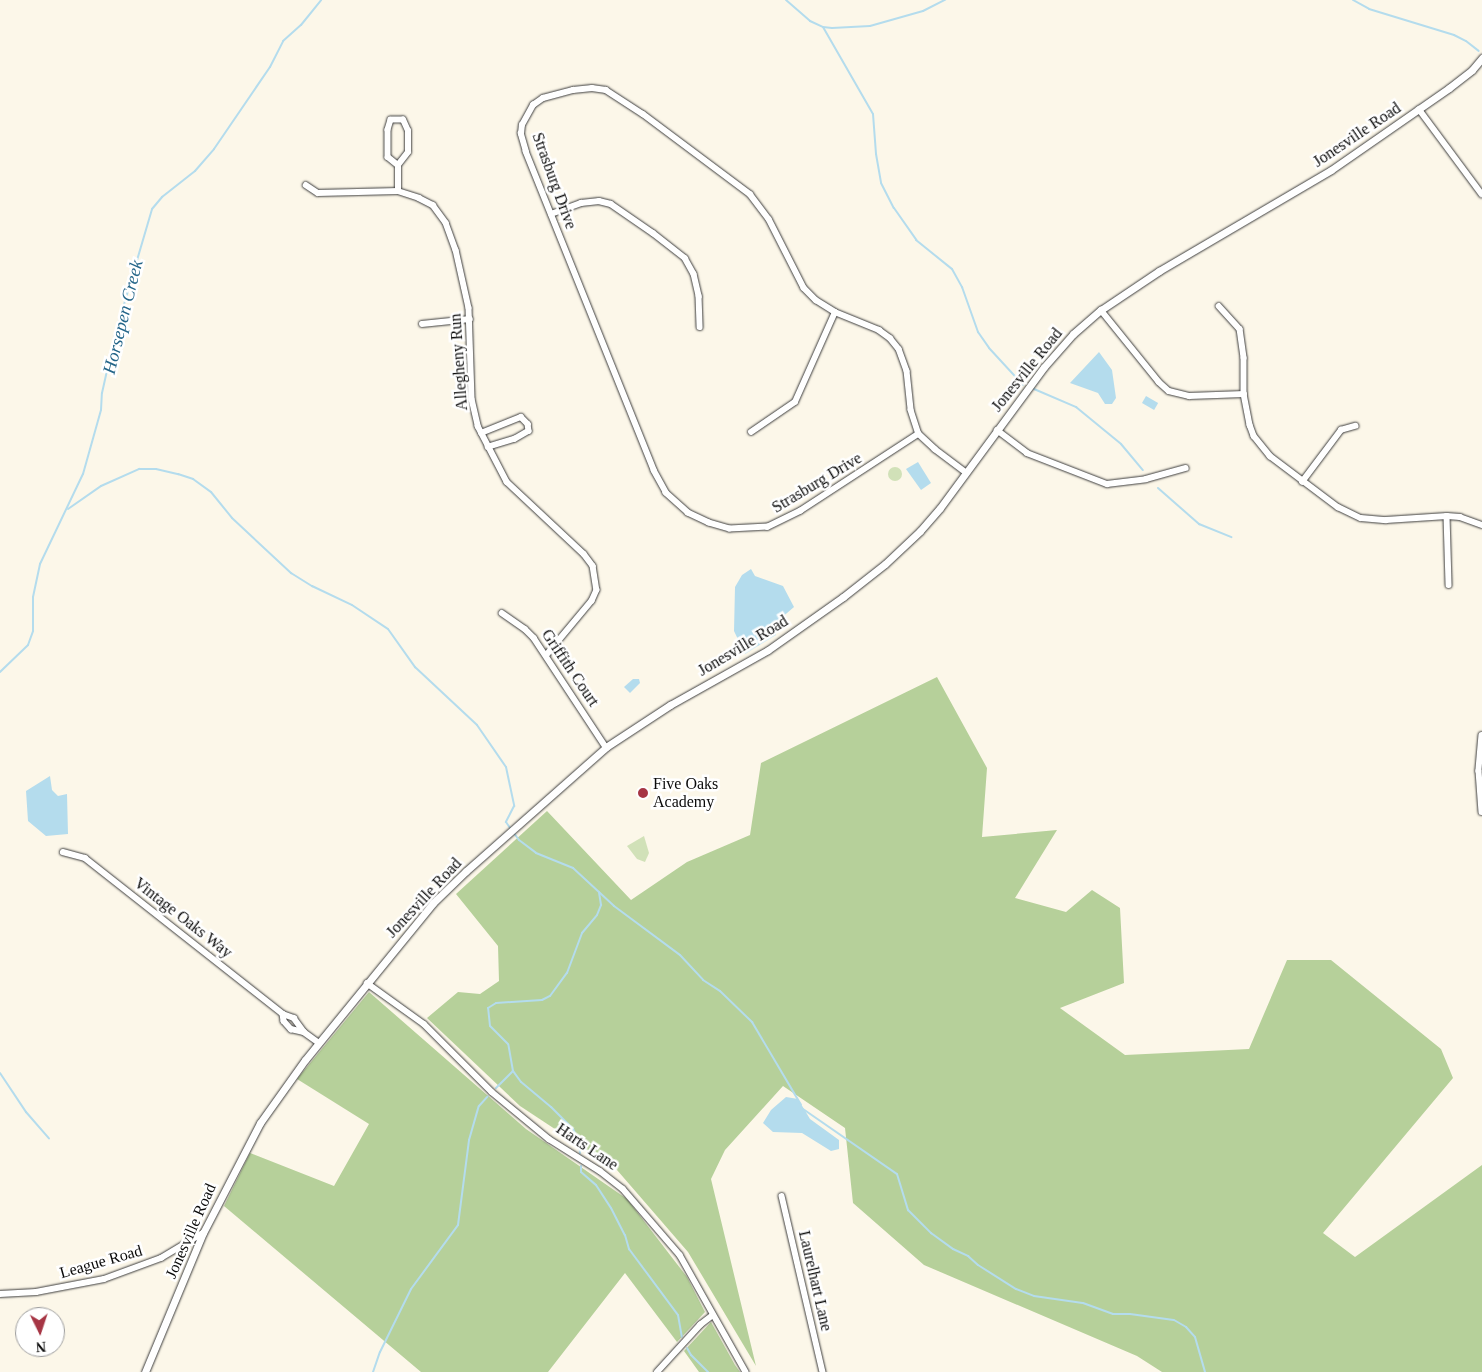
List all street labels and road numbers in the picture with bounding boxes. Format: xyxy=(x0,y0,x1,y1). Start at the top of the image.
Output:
street label: Jonesville Road xyxy=(1309,99,1405,171)
street label: Strasburg Drive xyxy=(528,130,580,232)
street label: Allegheny Run xyxy=(446,313,472,411)
street label: Jonesville Road xyxy=(988,324,1066,416)
street label: Strasburg Drive xyxy=(769,449,865,517)
street label: Jonesville Road xyxy=(694,612,792,680)
street label: Griffith Court xyxy=(537,626,603,710)
street label: Jonesville Road xyxy=(382,854,466,942)
street label: Vintage Oaks Way xyxy=(130,874,236,962)
street label: Harts Lane xyxy=(552,1119,622,1175)
street label: Jonesville Road xyxy=(162,1181,220,1281)
street label: Laurelhart Lane xyxy=(794,1229,836,1333)
street label: League Road xyxy=(58,1241,144,1283)

